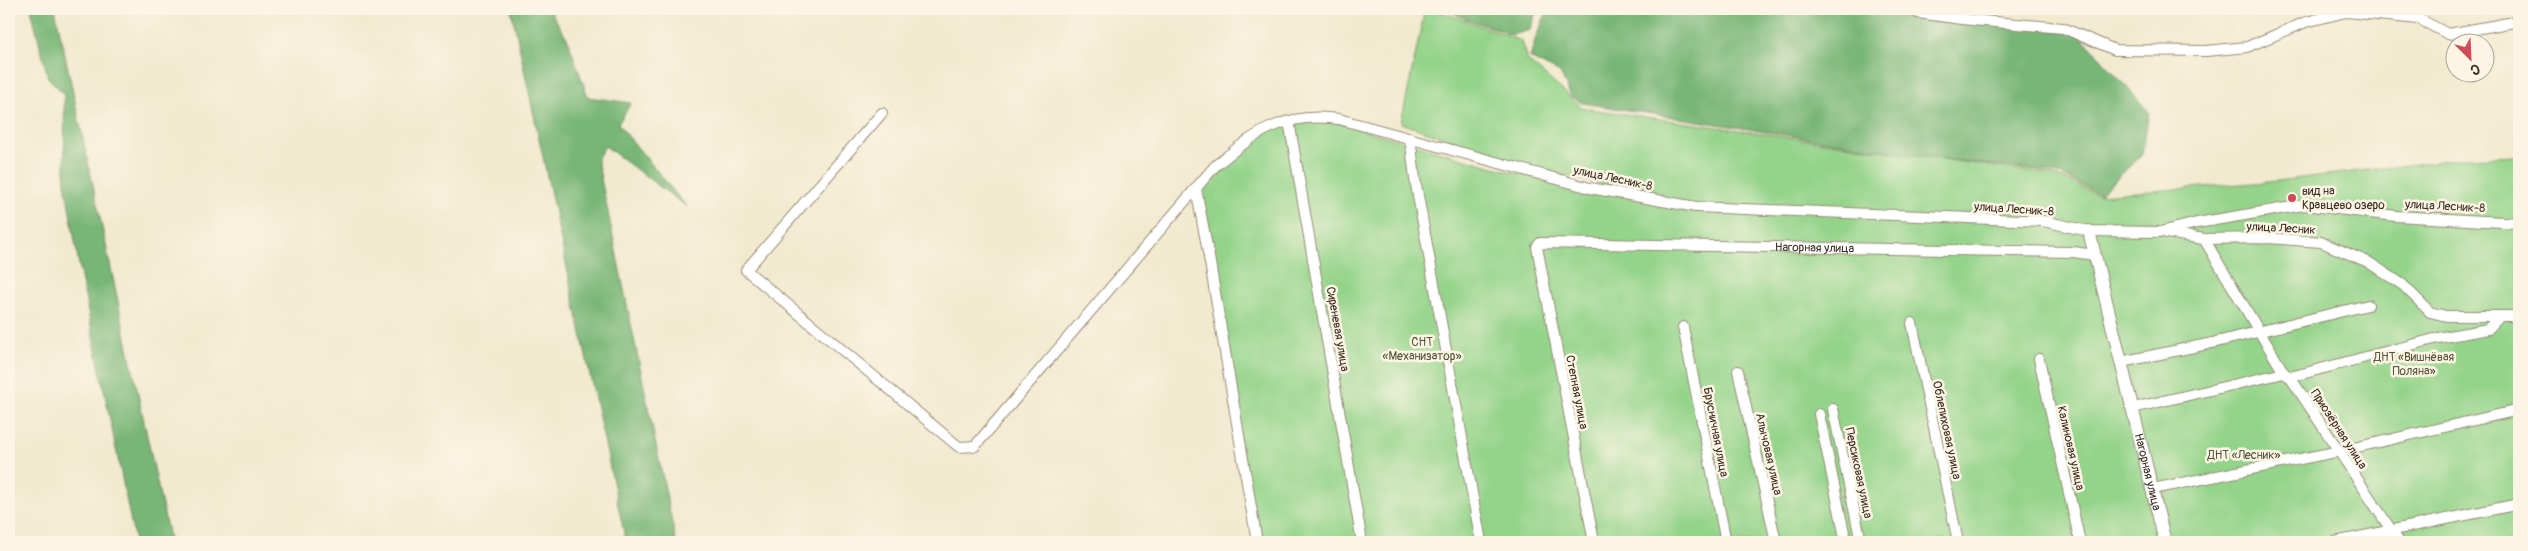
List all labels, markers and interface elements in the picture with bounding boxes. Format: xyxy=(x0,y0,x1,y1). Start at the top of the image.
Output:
north arrow xyxy=(2446,32,2496,82)
text: С xyxy=(2467,60,2482,79)
street label: улица Лесник-8 xyxy=(1571,163,1654,194)
place label: вид на Кравцево озеро xyxy=(2302,184,2385,213)
marker: вид на Кравцево озеро xyxy=(2286,192,2298,204)
street label: улица Лесник-8 xyxy=(2403,197,2486,216)
street label: улица Лесник-8 xyxy=(1972,199,2055,220)
street label: улица Лесник xyxy=(2245,219,2316,238)
street label: Нагорная улица xyxy=(1775,240,1855,256)
street label: Сиреневая улица xyxy=(1323,286,1352,373)
park label: СНТ «Механизатор» xyxy=(1383,335,1462,364)
park label: ДНТ «Вишнёвая Поляна» xyxy=(2373,350,2454,379)
street label: Степная улица xyxy=(1562,354,1591,431)
street label: Облепиховая улица xyxy=(1929,380,1964,481)
street label: Брусничная улица xyxy=(1699,386,1732,479)
street label: Приозёрная улица xyxy=(2307,386,2370,472)
street label: Калиновая улица xyxy=(2054,404,2088,492)
street label: Алычовая улица xyxy=(1752,412,1785,497)
street label: Персиковая улица xyxy=(1842,426,1876,520)
street label: Нагорная улица xyxy=(2131,432,2164,513)
park label: ДНТ «Лесник» xyxy=(2207,448,2280,463)

